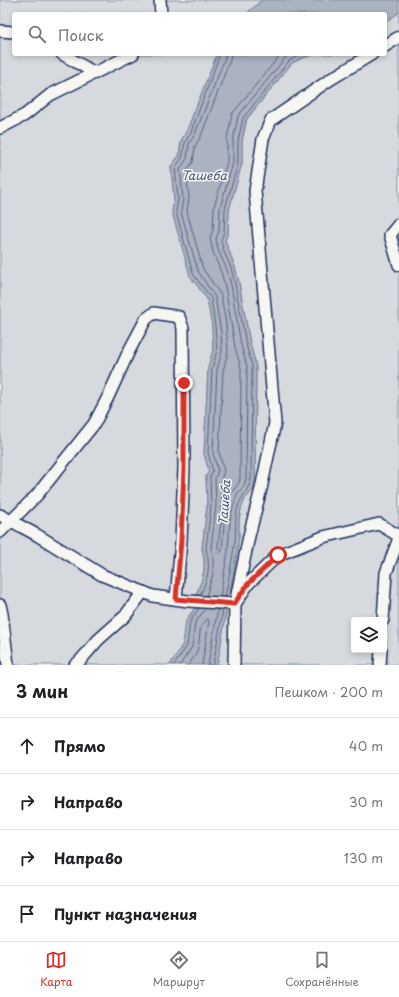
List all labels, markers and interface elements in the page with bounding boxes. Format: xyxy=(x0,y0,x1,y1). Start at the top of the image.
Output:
search box xyxy=(12,12,387,56)
icon: search xyxy=(26,23,48,45)
text: Поиск xyxy=(58,23,104,46)
water label: Ташеба xyxy=(181,166,227,184)
route end xyxy=(175,374,193,392)
water label: Ташеба xyxy=(213,479,235,526)
route start xyxy=(269,546,287,564)
map controls xyxy=(351,617,387,653)
button: layers xyxy=(351,617,387,653)
text: 3 мин xyxy=(16,678,68,704)
text: Пешком · 200 m xyxy=(274,682,383,701)
text: Прямо xyxy=(54,734,105,757)
icon: ahead xyxy=(16,735,38,757)
text: 40 m xyxy=(349,736,383,755)
text: Направо xyxy=(54,790,123,813)
icon: right xyxy=(16,791,38,813)
text: 30 m xyxy=(349,792,383,811)
text: Направо xyxy=(54,846,123,869)
icon: right xyxy=(16,847,38,869)
text: 130 m xyxy=(344,848,383,867)
text: Пункт назначения xyxy=(54,902,197,925)
icon: arrive xyxy=(16,903,38,925)
tab: Карта xyxy=(40,949,72,990)
tab: Маршрут xyxy=(153,949,205,990)
tab: Сохранённые xyxy=(285,949,359,990)

